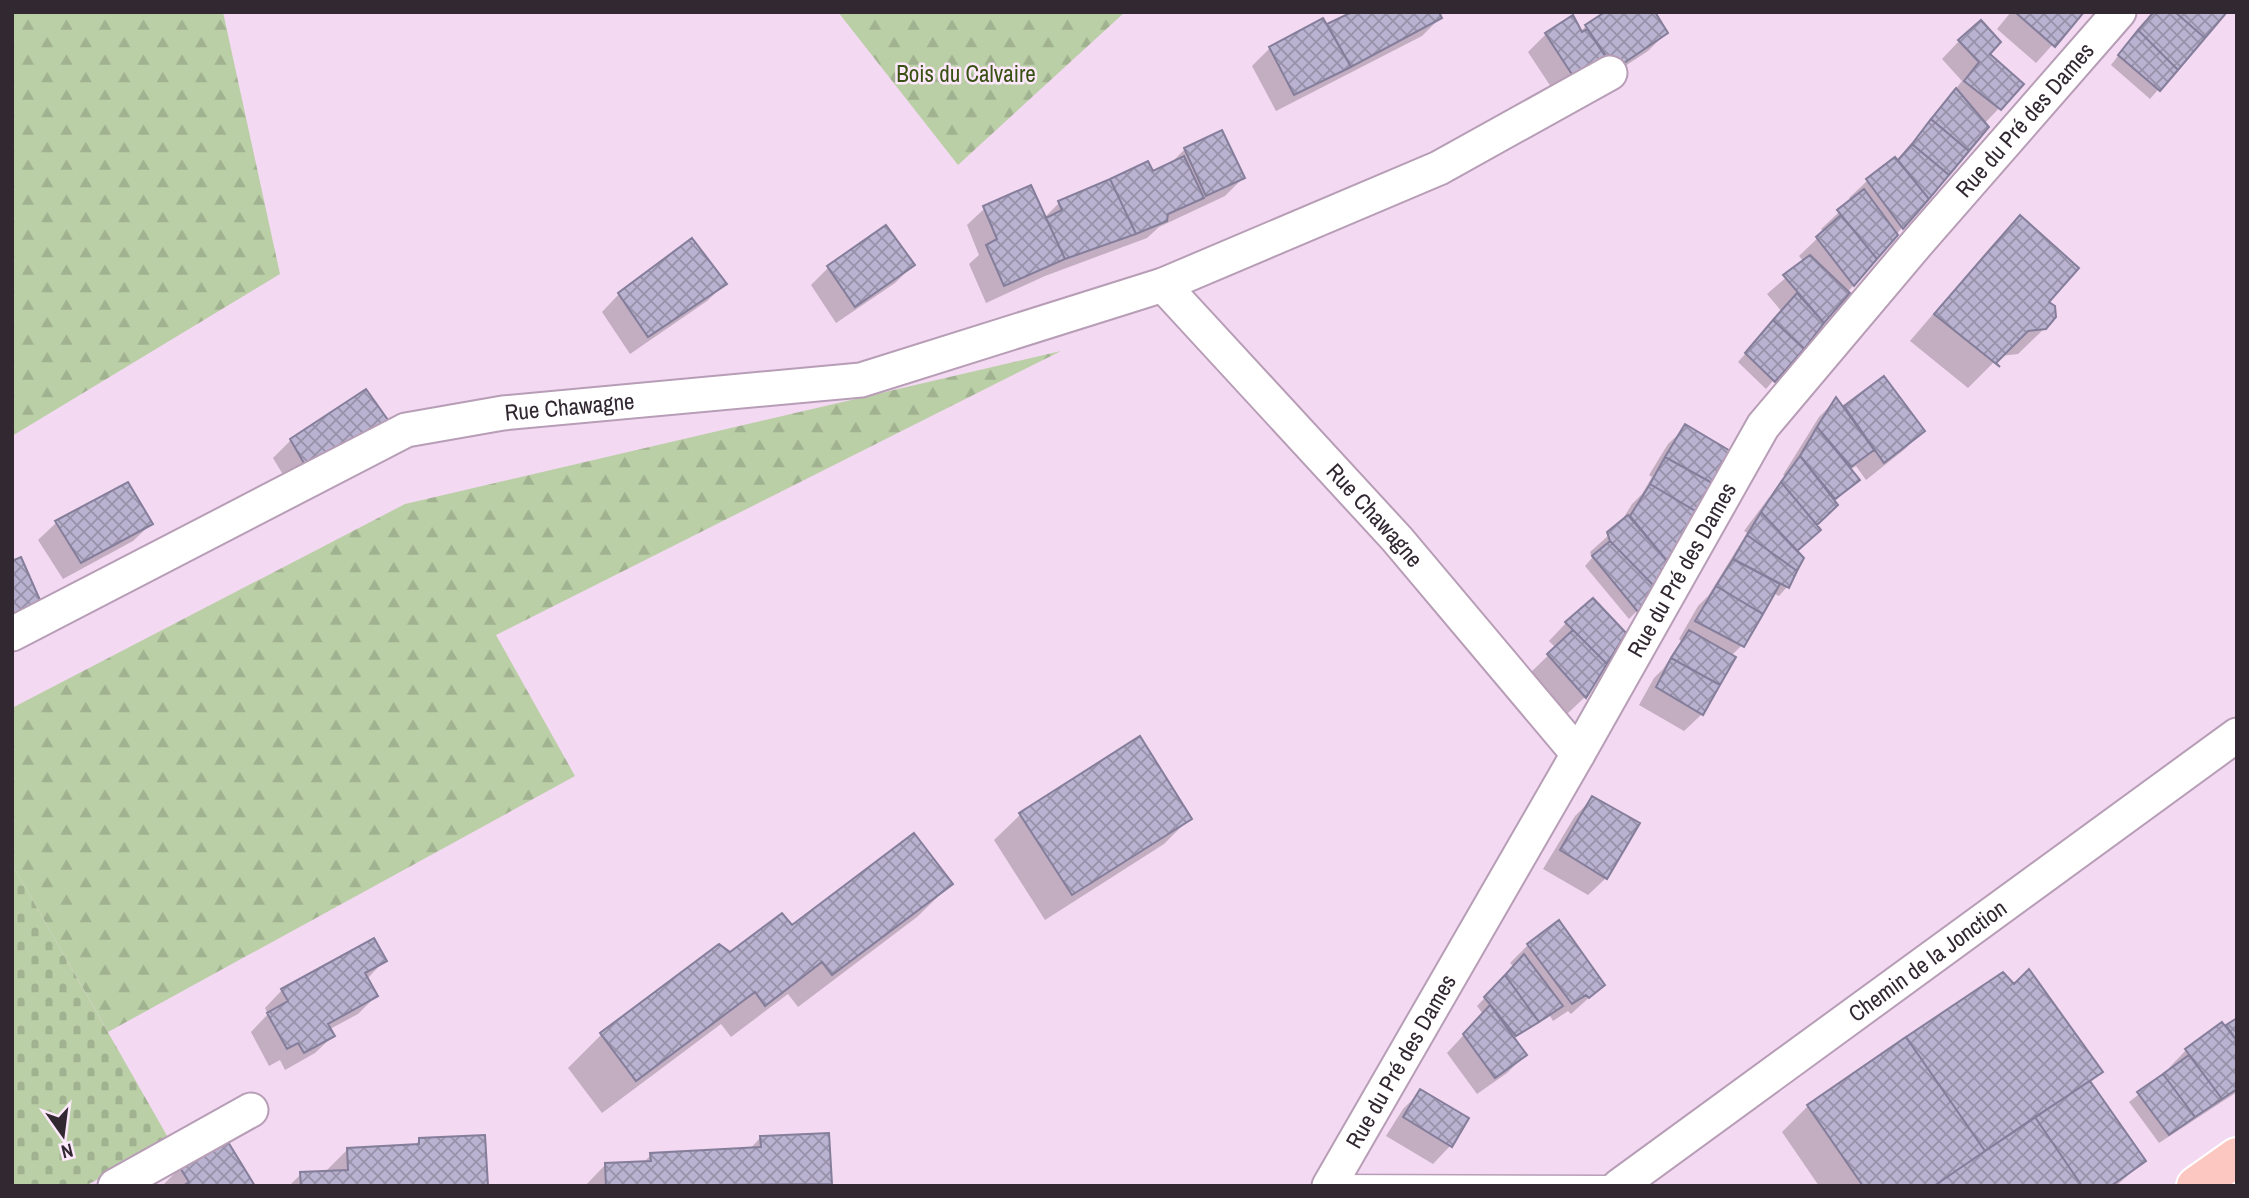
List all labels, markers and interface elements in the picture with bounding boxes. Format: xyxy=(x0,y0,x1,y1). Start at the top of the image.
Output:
street label: Rue du Pré des Dames xyxy=(1948,35,2101,204)
park label: Bois du Calvaire xyxy=(896,58,1036,89)
street label: Rue Chawagne xyxy=(503,385,636,428)
street label: Rue Chawagne xyxy=(1320,456,1430,573)
street label: Rue du Pré des Dames xyxy=(1620,477,1743,663)
street label: Chemin de la Jonction xyxy=(1842,892,2013,1029)
street label: Rue du Pré des Dames xyxy=(1338,968,1463,1154)
north arrow xyxy=(28,1100,98,1170)
text: N xyxy=(59,1138,76,1165)

